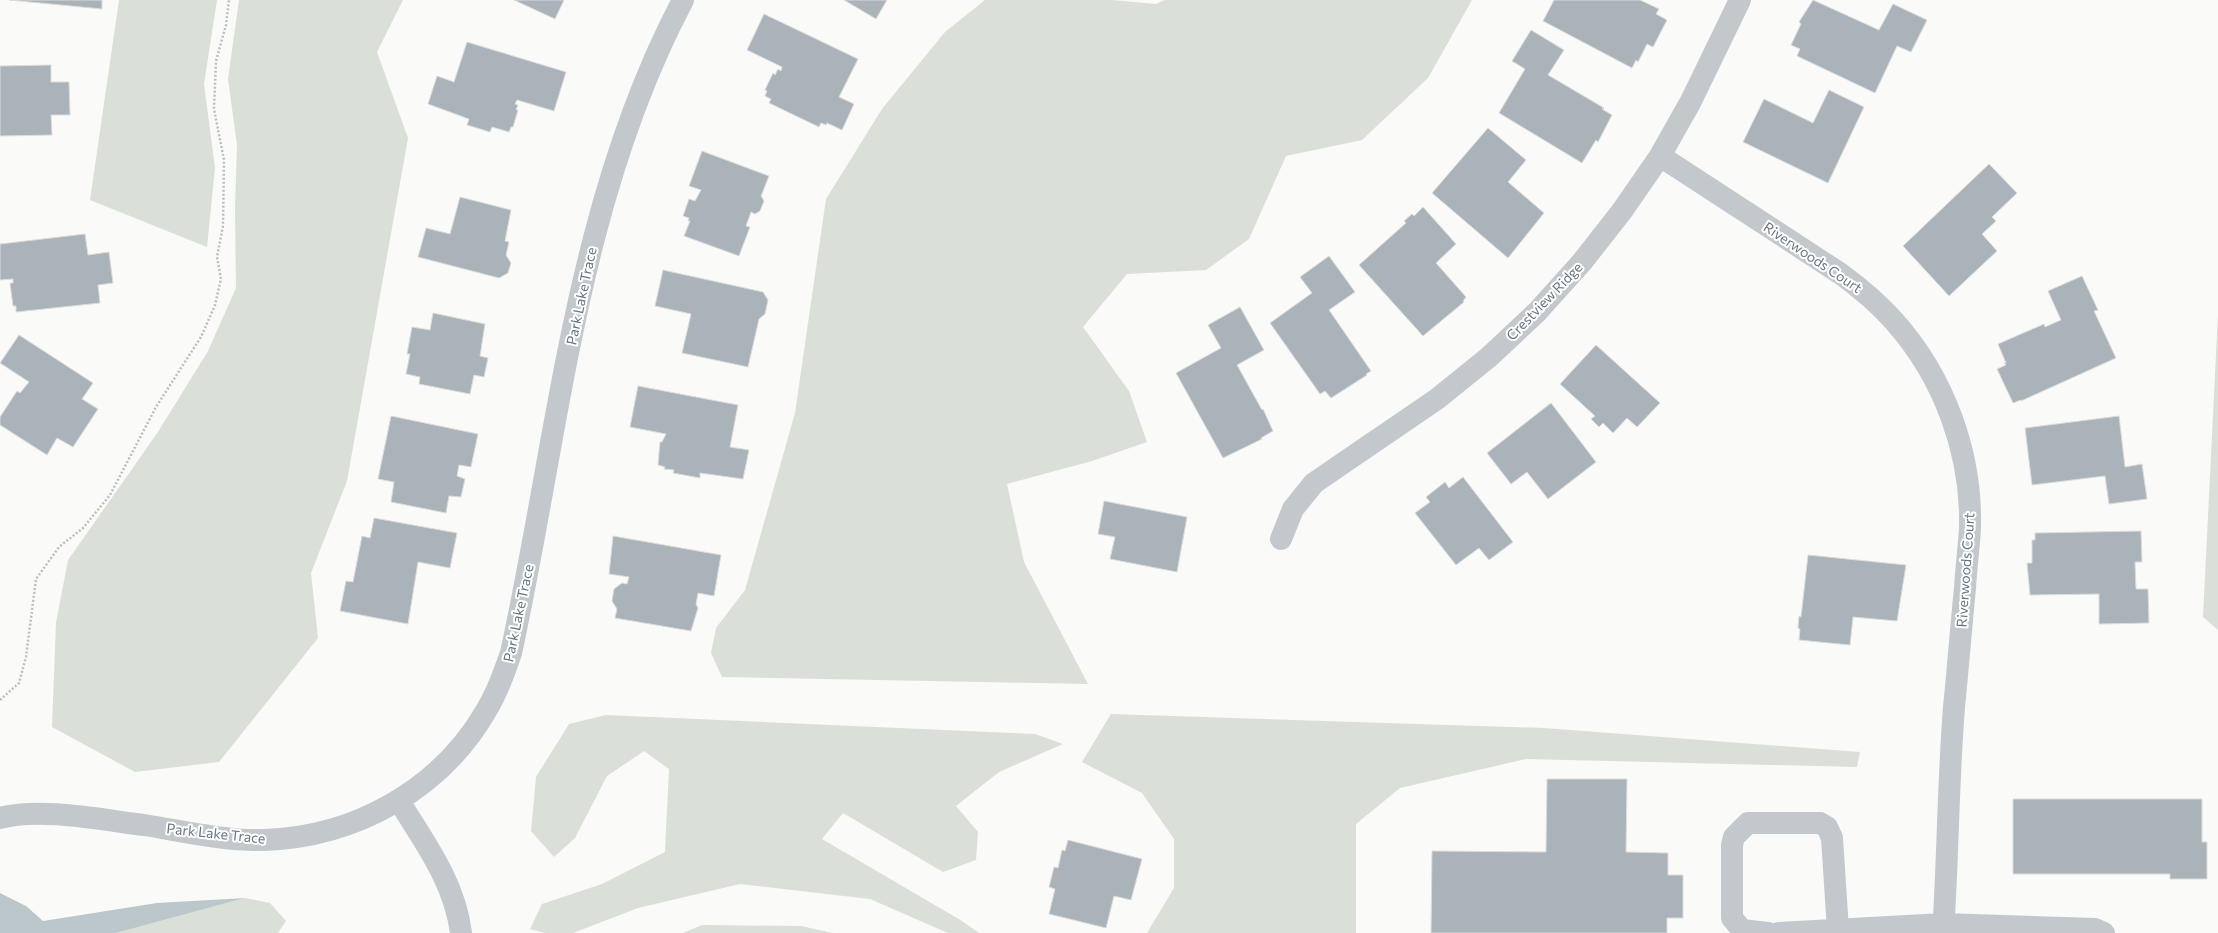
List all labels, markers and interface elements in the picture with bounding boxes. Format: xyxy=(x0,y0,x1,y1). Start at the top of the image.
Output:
street label: Riverwoods Court xyxy=(1761,218,1866,296)
street label: Park Lake Trace xyxy=(562,246,600,346)
street label: Crestview Ridge xyxy=(1502,258,1586,344)
street label: Riverwoods Court xyxy=(1953,512,1978,628)
street label: Park Lake Trace xyxy=(499,563,537,663)
street label: Park Lake Trace xyxy=(166,819,266,847)

